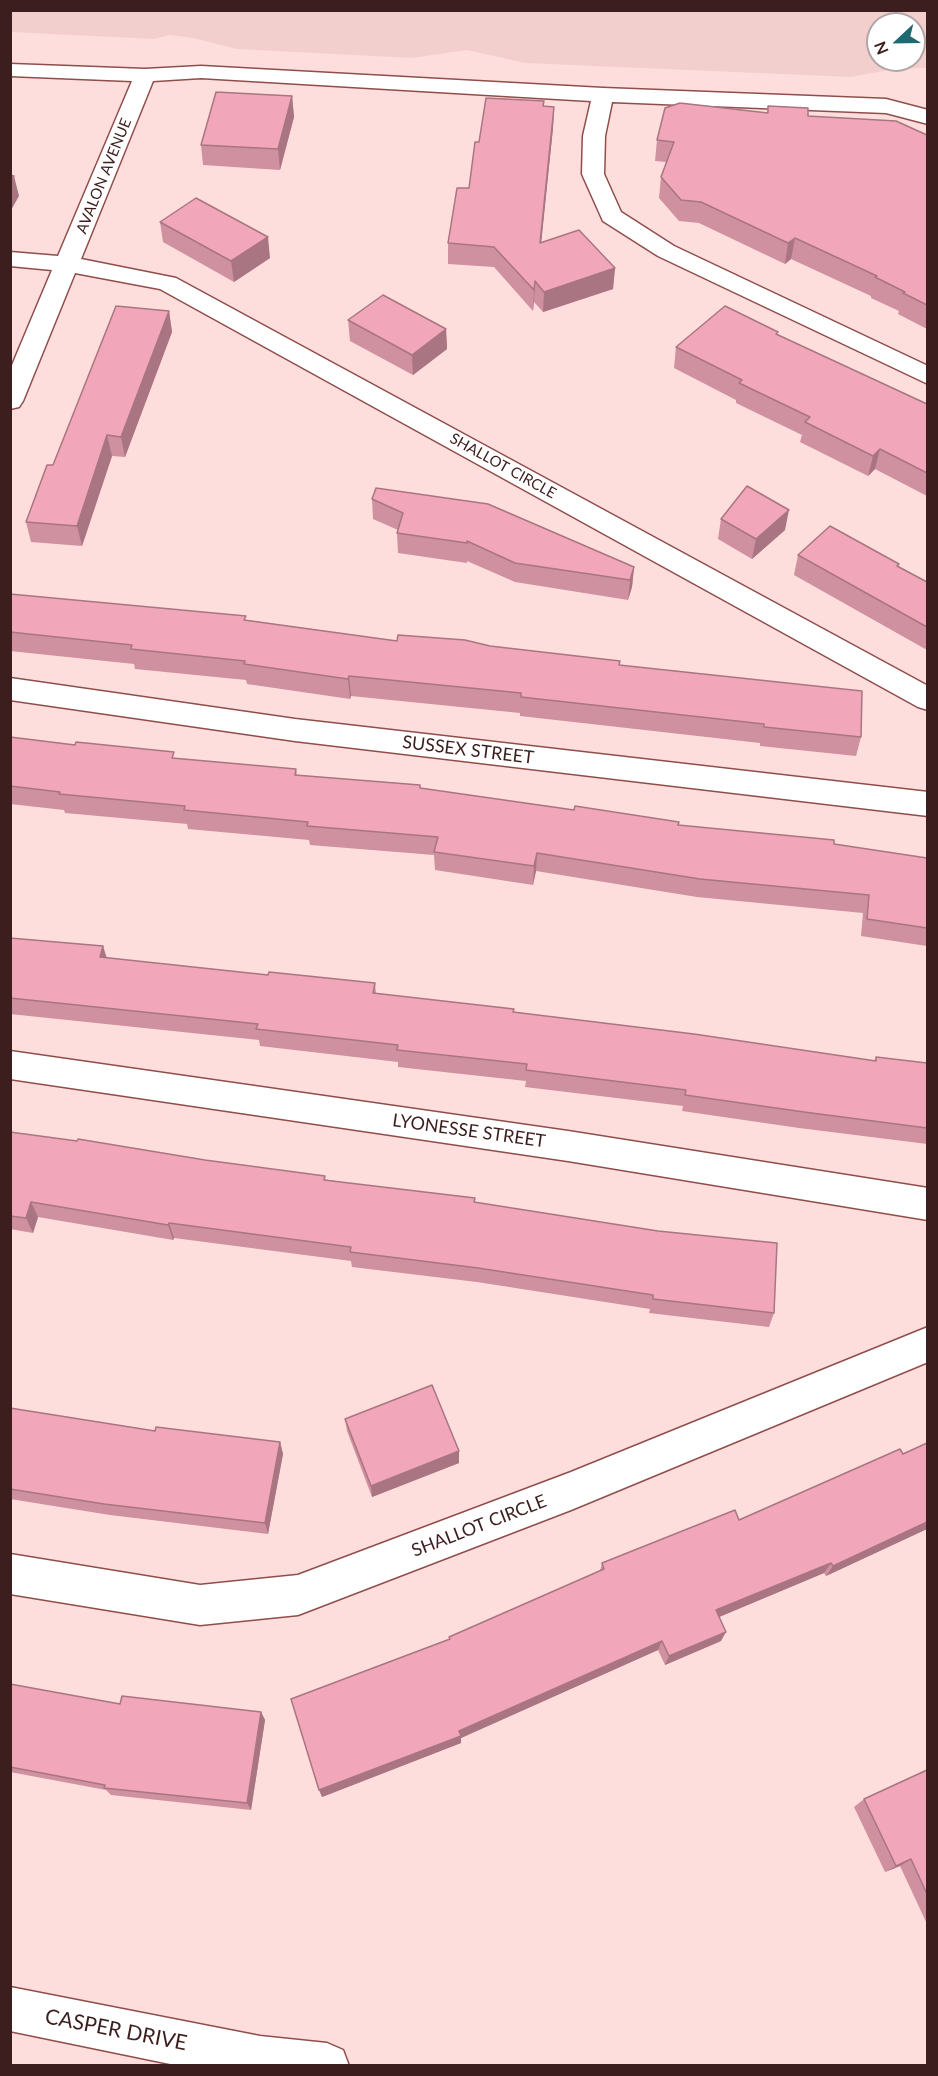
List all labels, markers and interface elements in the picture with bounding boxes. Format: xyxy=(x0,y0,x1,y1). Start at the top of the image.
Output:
north arrow xyxy=(866,12,926,72)
text: N xyxy=(870,39,892,57)
street label: AVALON AVENUE xyxy=(73,116,135,236)
street label: SHALLOT CIRCLE xyxy=(447,429,559,503)
street label: SUSSEX STREET xyxy=(401,731,535,769)
street label: LYONESSE STREET xyxy=(391,1110,547,1152)
street label: SHALLOT CIRCLE xyxy=(409,1490,549,1562)
street label: CASPER DRIVE xyxy=(43,2004,189,2056)

